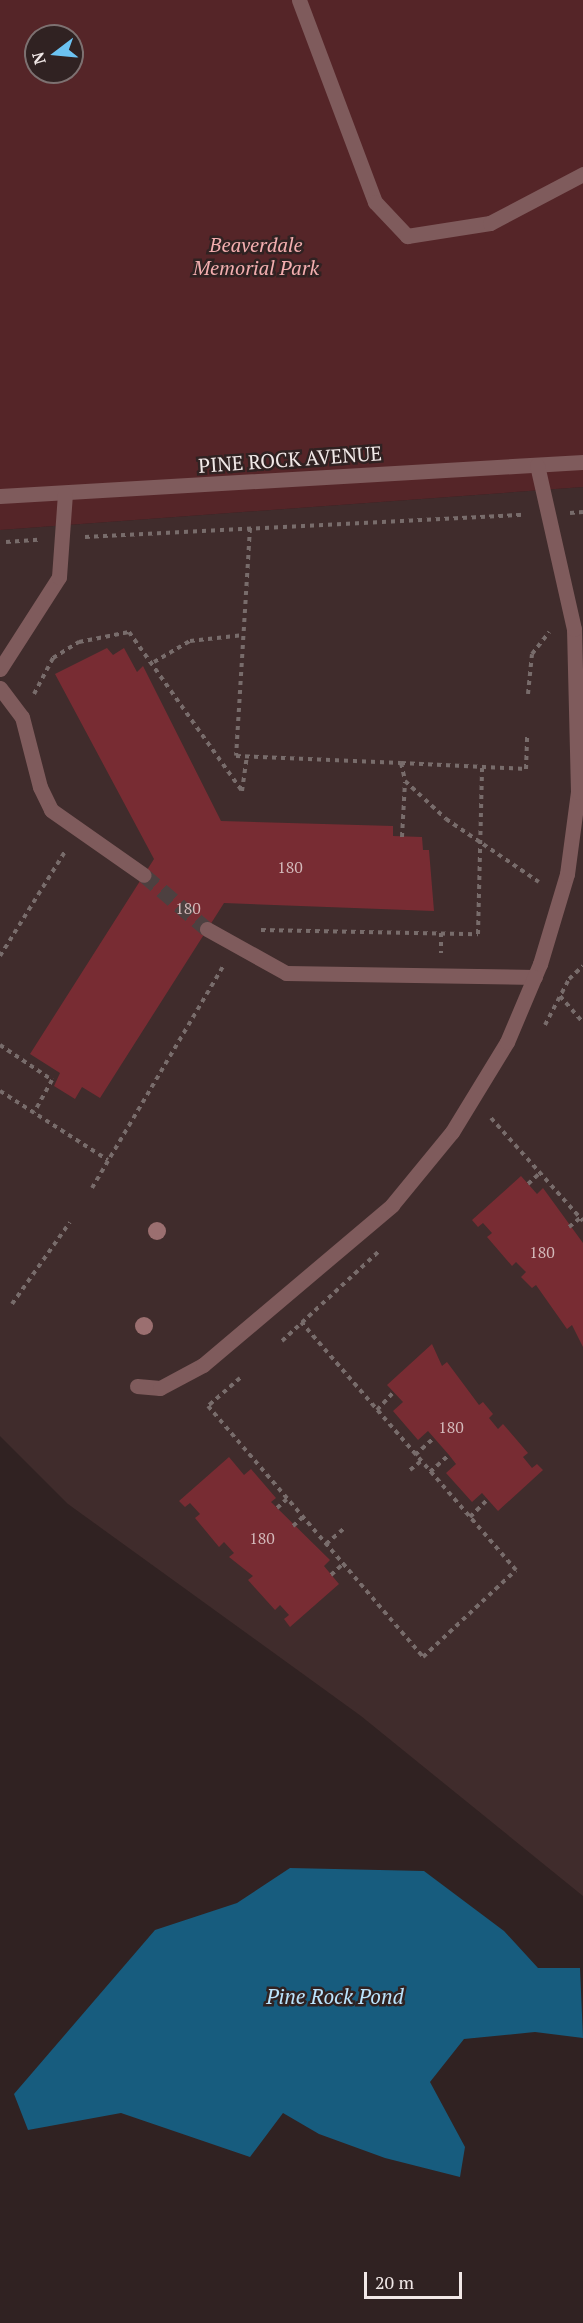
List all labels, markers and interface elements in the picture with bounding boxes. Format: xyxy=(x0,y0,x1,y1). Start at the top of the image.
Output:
north arrow xyxy=(24,24,84,84)
text: N xyxy=(26,50,51,67)
park label: Beaverdale Memorial Park xyxy=(193,232,319,279)
street label: PINE ROCK AVENUE xyxy=(197,441,383,477)
house number: 180 xyxy=(277,857,303,877)
house number: 180 xyxy=(175,898,201,918)
house number: 180 xyxy=(529,1242,555,1262)
house number: 180 xyxy=(438,1417,464,1437)
house number: 180 xyxy=(249,1528,275,1548)
water label: Pine Rock Pond xyxy=(266,1983,404,2009)
scale bar xyxy=(367,2260,464,2298)
text: 20 m xyxy=(375,2270,414,2294)

